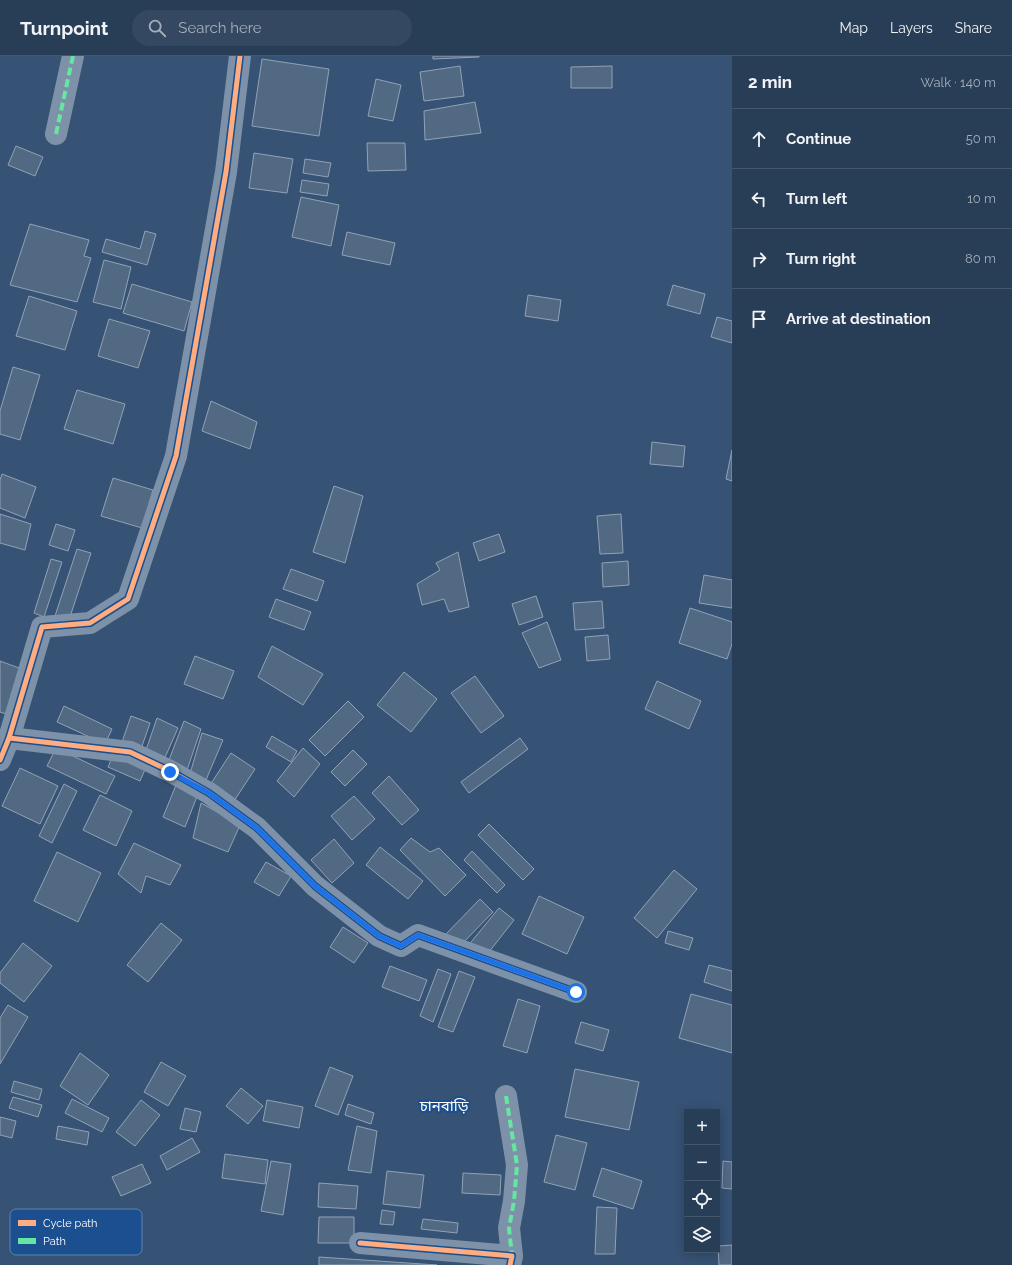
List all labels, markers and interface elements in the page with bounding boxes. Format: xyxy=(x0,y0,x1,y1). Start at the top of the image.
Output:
search box xyxy=(132,10,412,46)
text: Turnpoint xyxy=(20,17,108,39)
icon: search xyxy=(146,17,168,39)
text: Search here xyxy=(178,19,262,37)
text: Map xyxy=(840,20,868,36)
text: Layers xyxy=(890,20,933,36)
text: Share xyxy=(955,20,992,36)
text: 2 min xyxy=(748,72,792,92)
text: Walk · 140 m xyxy=(921,75,996,90)
icon: ahead xyxy=(748,128,770,150)
text: Continue xyxy=(786,130,851,148)
text: 50 m xyxy=(966,131,996,146)
icon: left xyxy=(748,188,770,210)
text: Turn left xyxy=(786,190,847,208)
text: 10 m xyxy=(967,191,996,206)
icon: right xyxy=(748,248,770,270)
text: Turn right xyxy=(786,250,856,268)
text: 80 m xyxy=(965,251,996,266)
icon: arrive xyxy=(748,308,770,330)
text: Arrive at destination xyxy=(786,310,931,328)
route end xyxy=(161,763,179,781)
route start xyxy=(567,983,585,1001)
district label: চানবাড়ি xyxy=(419,1097,469,1115)
map controls xyxy=(684,1109,720,1253)
button: + xyxy=(684,1109,720,1145)
button: − xyxy=(684,1145,720,1181)
button: locate xyxy=(684,1181,720,1217)
legend xyxy=(10,1209,142,1255)
text: Cycle path xyxy=(43,1217,97,1230)
button: layers xyxy=(684,1217,720,1253)
text: Path xyxy=(43,1235,66,1248)

